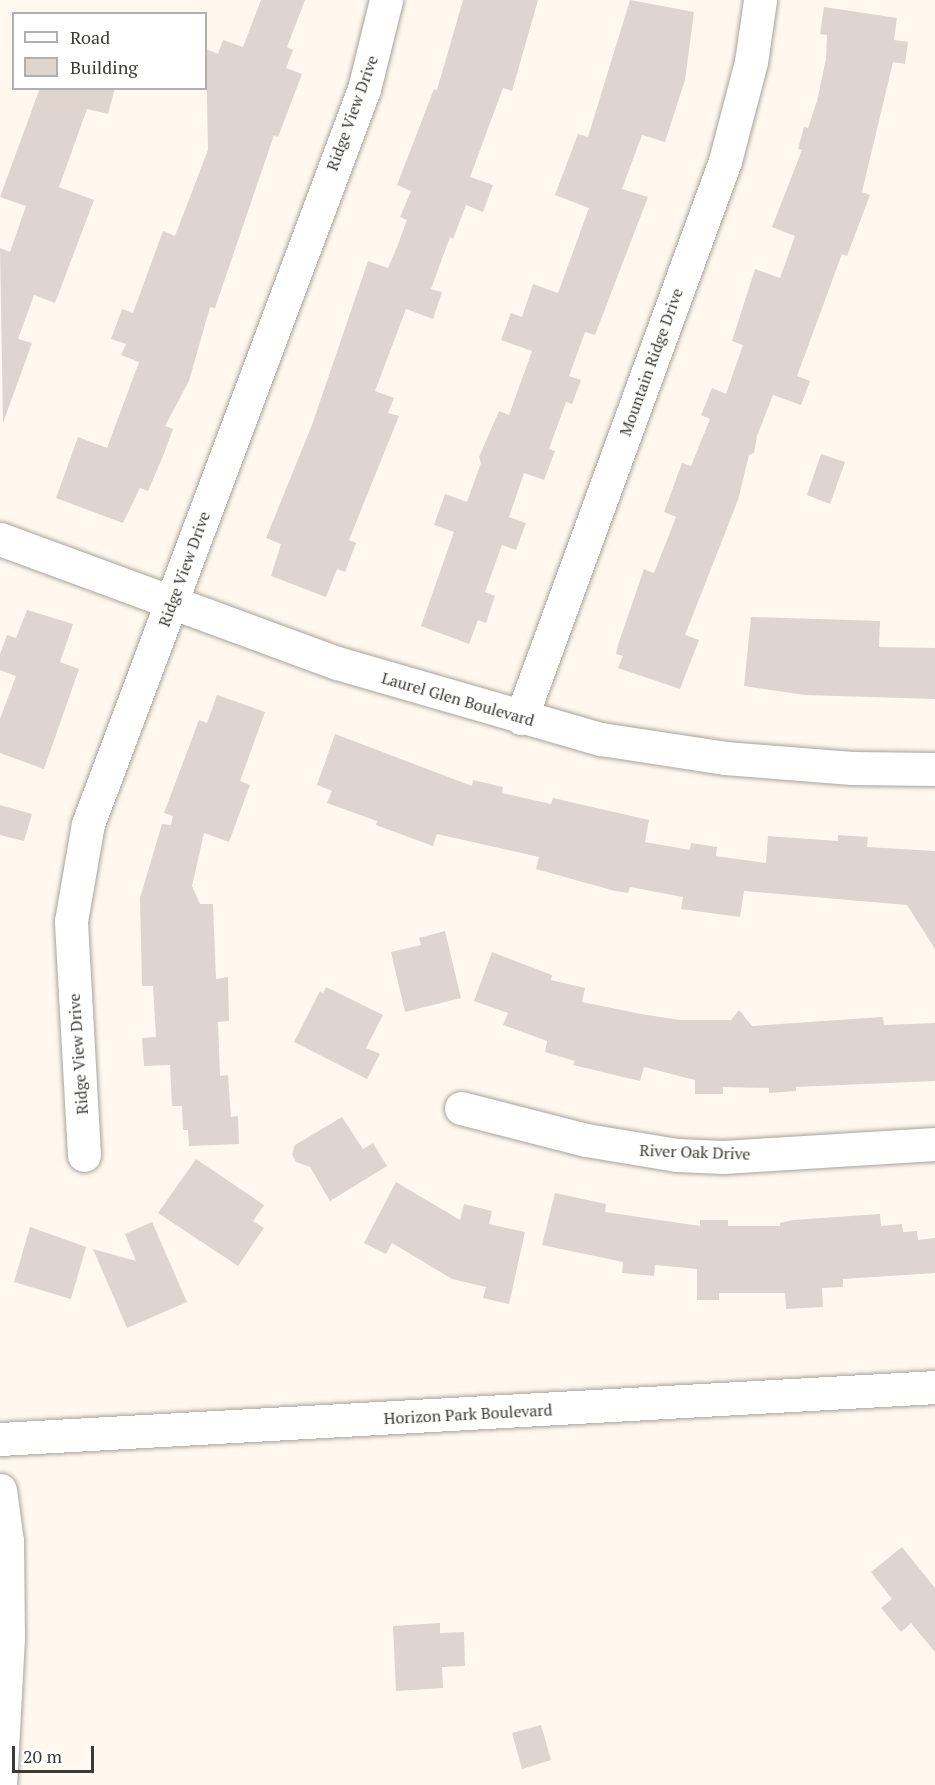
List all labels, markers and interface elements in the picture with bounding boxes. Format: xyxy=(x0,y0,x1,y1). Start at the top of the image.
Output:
legend xyxy=(12,12,207,90)
text: Road xyxy=(70,25,110,49)
street label: Ridge View Drive xyxy=(322,53,382,173)
text: Building xyxy=(70,55,138,79)
street label: Mountain Ridge Drive xyxy=(615,285,687,439)
street label: Ridge View Drive xyxy=(154,509,214,629)
street label: Laurel Glen Boulevard xyxy=(379,668,537,730)
street label: Ridge View Drive xyxy=(64,993,92,1115)
street label: River Oak Drive xyxy=(639,1140,751,1164)
street label: Horizon Park Boulevard xyxy=(383,1400,553,1428)
scale bar xyxy=(15,1734,98,1772)
text: 20 m xyxy=(23,1744,62,1768)

